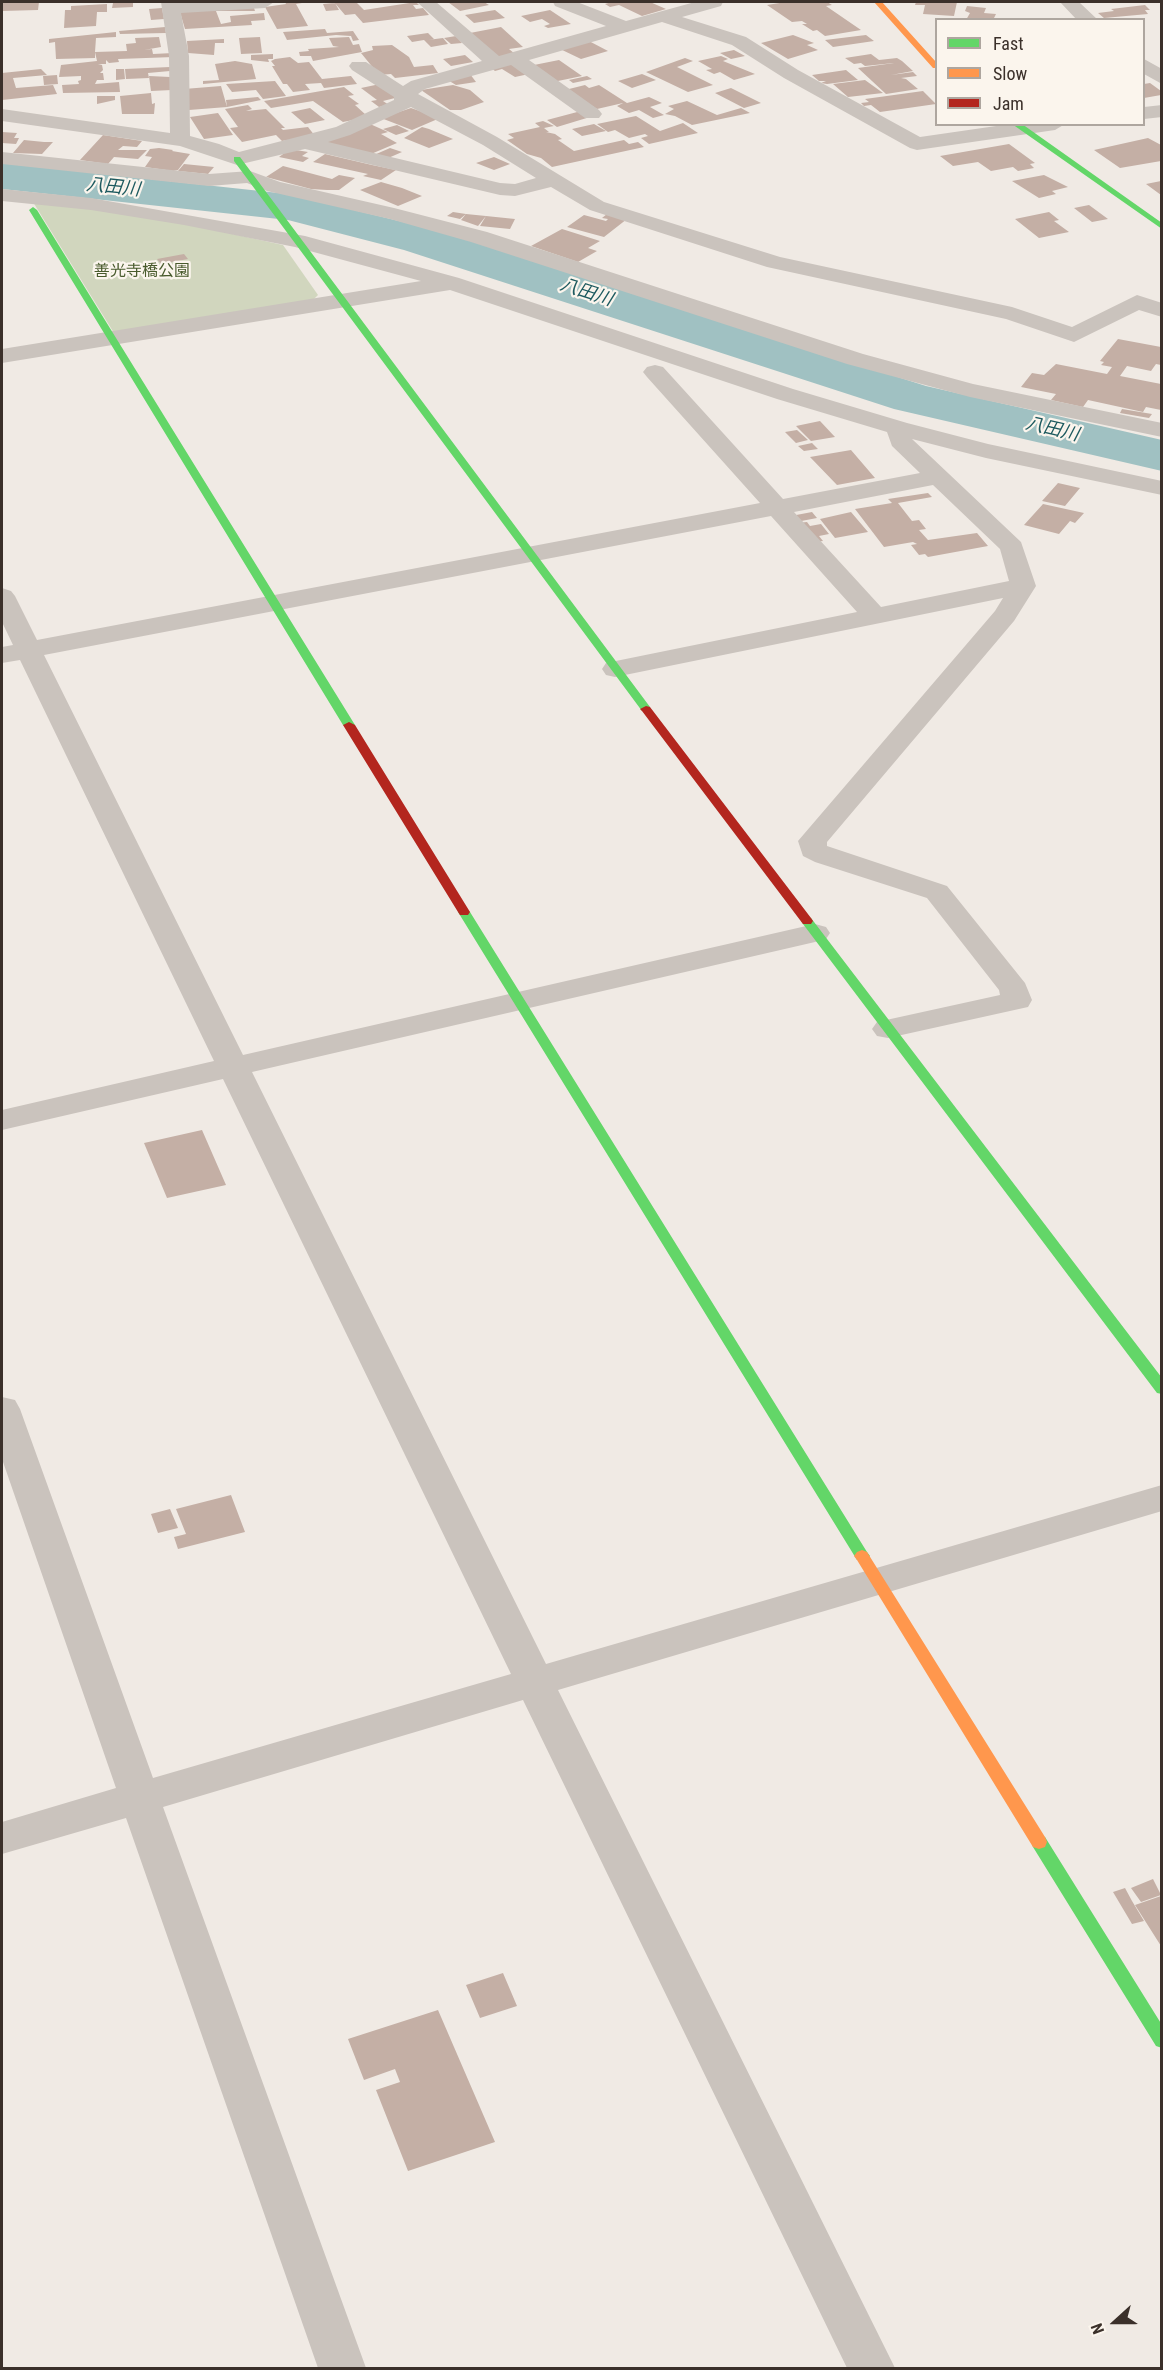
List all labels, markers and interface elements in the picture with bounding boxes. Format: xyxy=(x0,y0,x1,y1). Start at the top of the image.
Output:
legend xyxy=(935,18,1145,126)
text: Fast xyxy=(993,33,1024,54)
text: Slow xyxy=(993,63,1027,84)
text: Jam xyxy=(993,93,1024,114)
water label: 八田川 xyxy=(85,174,141,202)
park label: 善光寺橋公園 xyxy=(94,262,190,282)
water label: 八田川 xyxy=(557,274,615,312)
water label: 八田川 xyxy=(1023,413,1081,447)
north arrow xyxy=(1085,2292,1145,2352)
text: N xyxy=(1087,2321,1108,2337)

